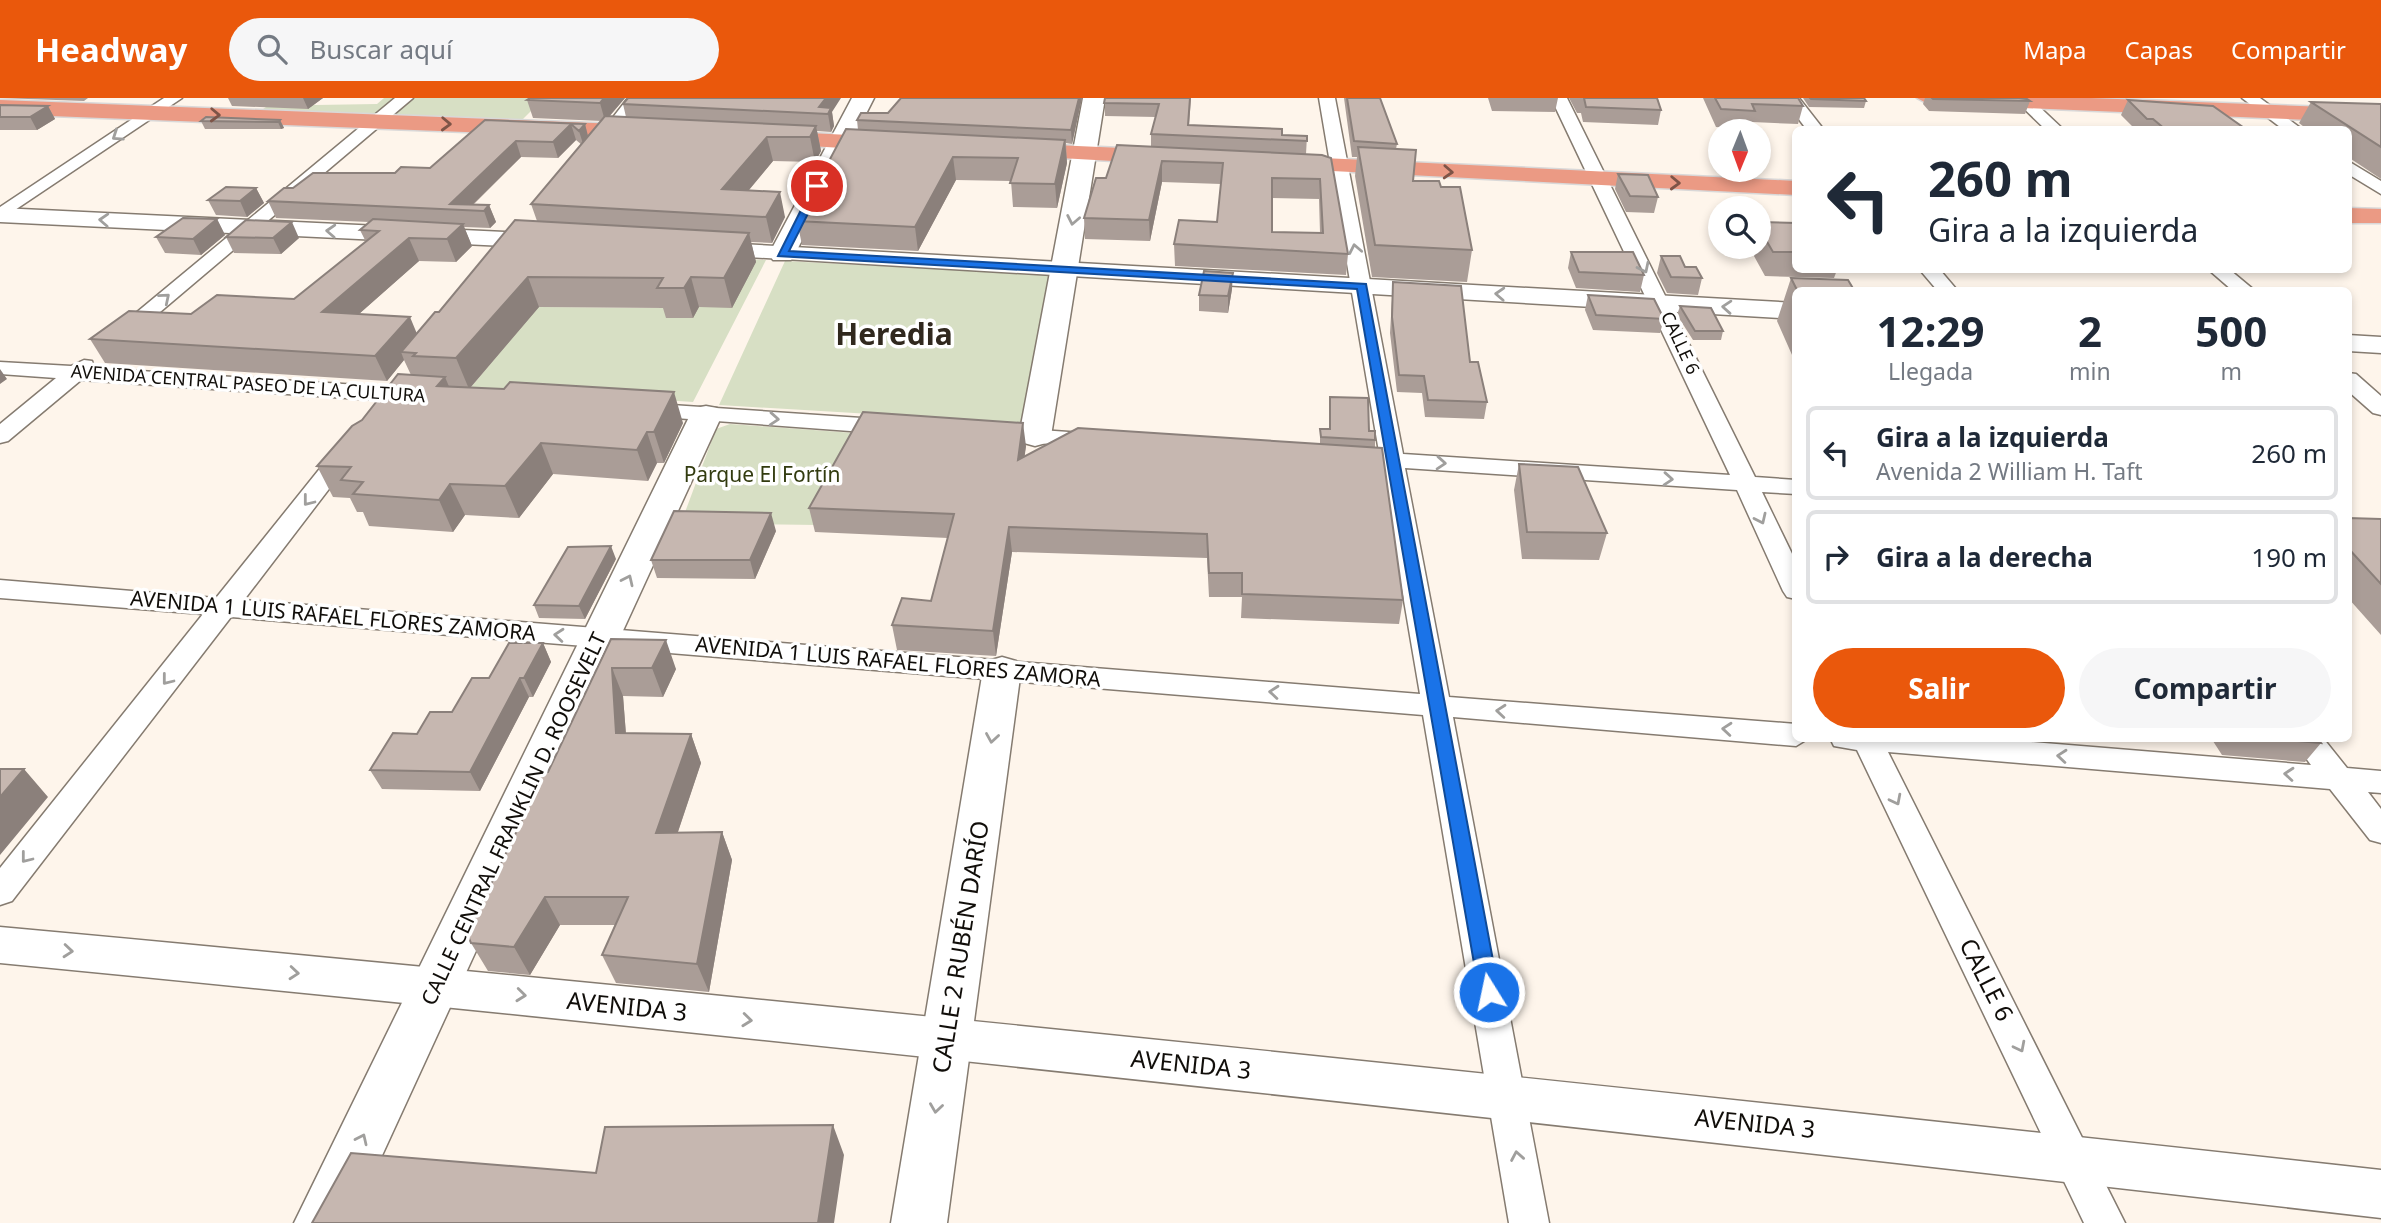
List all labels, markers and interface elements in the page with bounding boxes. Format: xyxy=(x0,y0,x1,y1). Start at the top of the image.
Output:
search box xyxy=(229,18,719,81)
text: Headway xyxy=(35,27,187,72)
icon: search xyxy=(253,30,291,68)
text: Buscar aquí xyxy=(309,31,453,67)
text: Mapa xyxy=(2023,33,2087,66)
text: Capas xyxy=(2125,33,2193,66)
text: Compartir xyxy=(2231,33,2346,66)
one-way arrow xyxy=(210,108,221,123)
one-way arrow xyxy=(441,117,452,132)
north arrow xyxy=(1708,119,1771,182)
map controls xyxy=(1708,119,1771,259)
one-way arrow xyxy=(112,128,125,140)
text: 260 m xyxy=(1928,145,2073,211)
icon: left xyxy=(1813,154,1904,245)
pin xyxy=(787,156,847,216)
one-way arrow xyxy=(1442,164,1453,179)
icon: arrive xyxy=(798,167,836,205)
one-way arrow xyxy=(1670,175,1681,190)
button: search xyxy=(1708,196,1771,259)
text: Gira a la izquierda xyxy=(1928,208,2198,251)
one-way arrow xyxy=(98,213,109,228)
one-way arrow xyxy=(1066,214,1081,226)
one-way arrow xyxy=(325,223,336,238)
one-way arrow xyxy=(1349,243,1364,255)
one-way arrow xyxy=(1636,261,1650,273)
one-way arrow xyxy=(1495,286,1506,301)
one-way arrow xyxy=(157,294,170,306)
one-way arrow xyxy=(1722,300,1733,315)
text: 12:29 xyxy=(1877,302,1984,359)
text: 2 xyxy=(2078,302,2102,359)
text: 500 xyxy=(2195,302,2267,359)
street label: CALLE 6 xyxy=(1656,307,1706,378)
district label: Heredia xyxy=(835,313,953,354)
text: Llegada xyxy=(1888,355,1973,387)
text: min xyxy=(2069,355,2111,387)
text: m xyxy=(2221,355,2242,387)
street label: AVENIDA CENTRAL PASEO DE LA CULTURA xyxy=(70,359,427,407)
one-way arrow xyxy=(769,411,780,426)
text: Gira a la izquierda xyxy=(1876,419,2109,455)
icon: left xyxy=(1817,434,1855,472)
text: 260 m xyxy=(2251,435,2327,471)
text: Avenida 2 William H. Taft xyxy=(1876,455,2142,487)
one-way arrow xyxy=(1436,456,1447,471)
park label: Parque El Fortín xyxy=(684,460,840,488)
one-way arrow xyxy=(1663,471,1674,486)
one-way arrow xyxy=(303,493,316,505)
one-way arrow xyxy=(1753,512,1767,524)
icon: right xyxy=(1817,538,1855,576)
text: Gira a la derecha xyxy=(1876,539,2093,575)
text: 190 m xyxy=(2251,539,2327,575)
one-way arrow xyxy=(619,574,633,587)
street label: AVENIDA 1 LUIS RAFAEL FLORES ZAMORA xyxy=(129,583,538,647)
street label: CALLE CENTRAL FRANKLIN D. ROOSEVELT xyxy=(414,627,612,1010)
one-way arrow xyxy=(553,628,564,643)
street label: AVENIDA 1 LUIS RAFAEL FLORES ZAMORA xyxy=(694,629,1103,693)
button: Salir xyxy=(1813,648,2065,728)
button: Compartir xyxy=(2079,648,2331,728)
one-way arrow xyxy=(163,672,176,684)
one-way arrow xyxy=(1268,685,1279,700)
one-way arrow xyxy=(1495,704,1506,719)
one-way arrow xyxy=(1722,722,1733,737)
one-way arrow xyxy=(985,732,1000,744)
one-way arrow xyxy=(2056,749,2067,764)
one-way arrow xyxy=(2283,767,2294,782)
one-way arrow xyxy=(1888,793,1902,805)
street label: CALLE 2 RUBÉN DARÍO xyxy=(923,818,996,1075)
one-way arrow xyxy=(22,851,35,863)
street label: CALLE 6 xyxy=(1952,932,2022,1026)
one-way arrow xyxy=(63,943,74,958)
position arrow xyxy=(1452,955,1526,1029)
one-way arrow xyxy=(289,965,300,980)
street label: AVENIDA 3 xyxy=(565,983,689,1028)
one-way arrow xyxy=(516,987,527,1002)
one-way arrow xyxy=(741,1012,753,1027)
one-way arrow xyxy=(2011,1040,2025,1052)
street label: AVENIDA 3 xyxy=(1129,1041,1253,1086)
street label: AVENIDA 3 xyxy=(1693,1100,1817,1145)
one-way arrow xyxy=(929,1102,944,1114)
one-way arrow xyxy=(354,1134,368,1146)
one-way arrow xyxy=(1510,1150,1525,1162)

